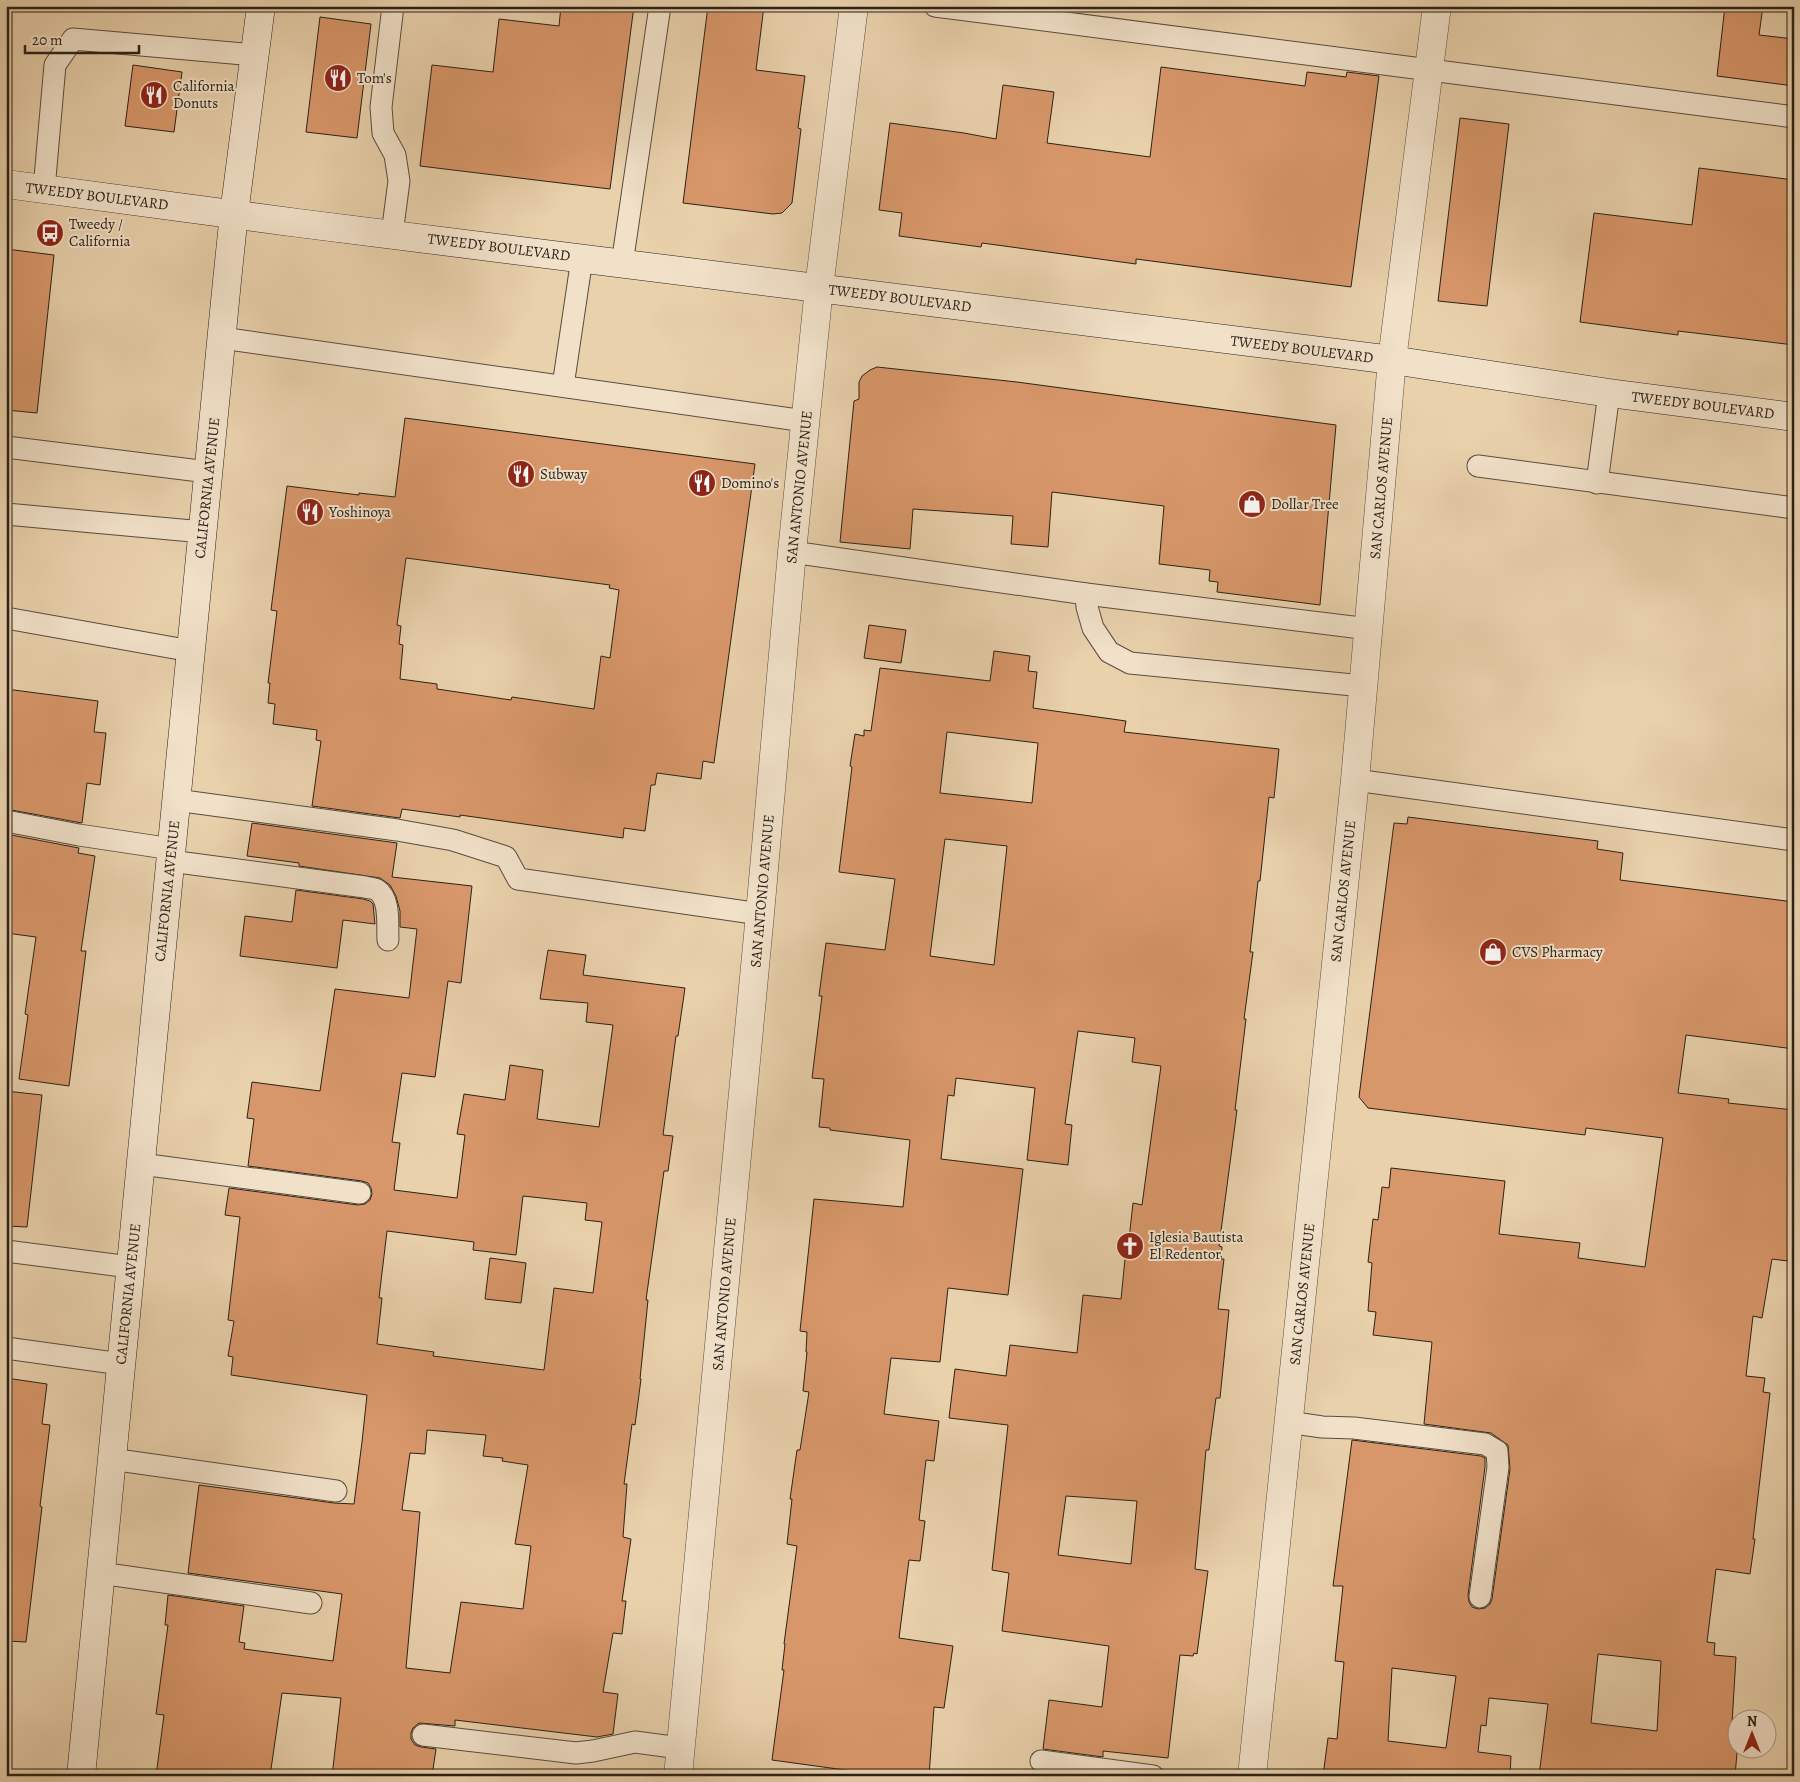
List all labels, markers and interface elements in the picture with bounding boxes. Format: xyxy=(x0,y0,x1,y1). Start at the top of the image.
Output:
scale bar xyxy=(25,22,139,54)
text: 20 m xyxy=(32,30,63,50)
restaurant icon: Tom's xyxy=(323,63,353,93)
place label: Tom's xyxy=(357,68,392,88)
place label: California Donuts xyxy=(173,76,235,113)
restaurant icon: California Donuts xyxy=(139,80,169,110)
street label: TWEEDY BOULEVARD xyxy=(24,177,170,215)
place label: Tweedy / California xyxy=(69,214,131,251)
bus stop icon: Tweedy / California xyxy=(35,218,65,248)
street label: TWEEDY BOULEVARD xyxy=(426,228,572,266)
street label: TWEEDY BOULEVARD xyxy=(827,279,973,317)
street label: TWEEDY BOULEVARD xyxy=(1229,330,1375,368)
street label: TWEEDY BOULEVARD xyxy=(1630,386,1776,424)
street label: SAN ANTONIO AVENUE xyxy=(781,410,817,564)
street label: CALIFORNIA AVENUE xyxy=(190,416,224,560)
street label: SAN CARLOS AVENUE xyxy=(1365,416,1397,560)
restaurant icon: Subway xyxy=(506,459,536,489)
place label: Subway xyxy=(540,464,587,484)
restaurant icon: Domino's xyxy=(687,468,717,498)
place label: Domino's xyxy=(721,473,779,493)
shop icon: Dollar Tree xyxy=(1237,489,1267,519)
place label: Dollar Tree xyxy=(1271,494,1339,514)
restaurant icon: Yoshinoya xyxy=(295,497,325,527)
place label: Yoshinoya xyxy=(328,502,391,522)
street label: SAN ANTONIO AVENUE xyxy=(745,814,779,968)
street label: CALIFORNIA AVENUE xyxy=(150,819,184,963)
street label: SAN CARLOS AVENUE xyxy=(1326,819,1360,963)
shop icon: CVS Pharmacy xyxy=(1478,937,1508,967)
place label: CVS Pharmacy xyxy=(1512,942,1603,962)
street label: SAN ANTONIO AVENUE xyxy=(707,1217,741,1371)
street label: CALIFORNIA AVENUE xyxy=(111,1222,145,1366)
street label: SAN CARLOS AVENUE xyxy=(1285,1222,1319,1366)
place label: Iglesia Bautista El Redentor xyxy=(1149,1227,1243,1264)
church icon: Iglesia Bautista El Redentor xyxy=(1115,1231,1145,1261)
north arrow xyxy=(1728,1710,1778,1760)
text: N xyxy=(1747,1712,1757,1731)

